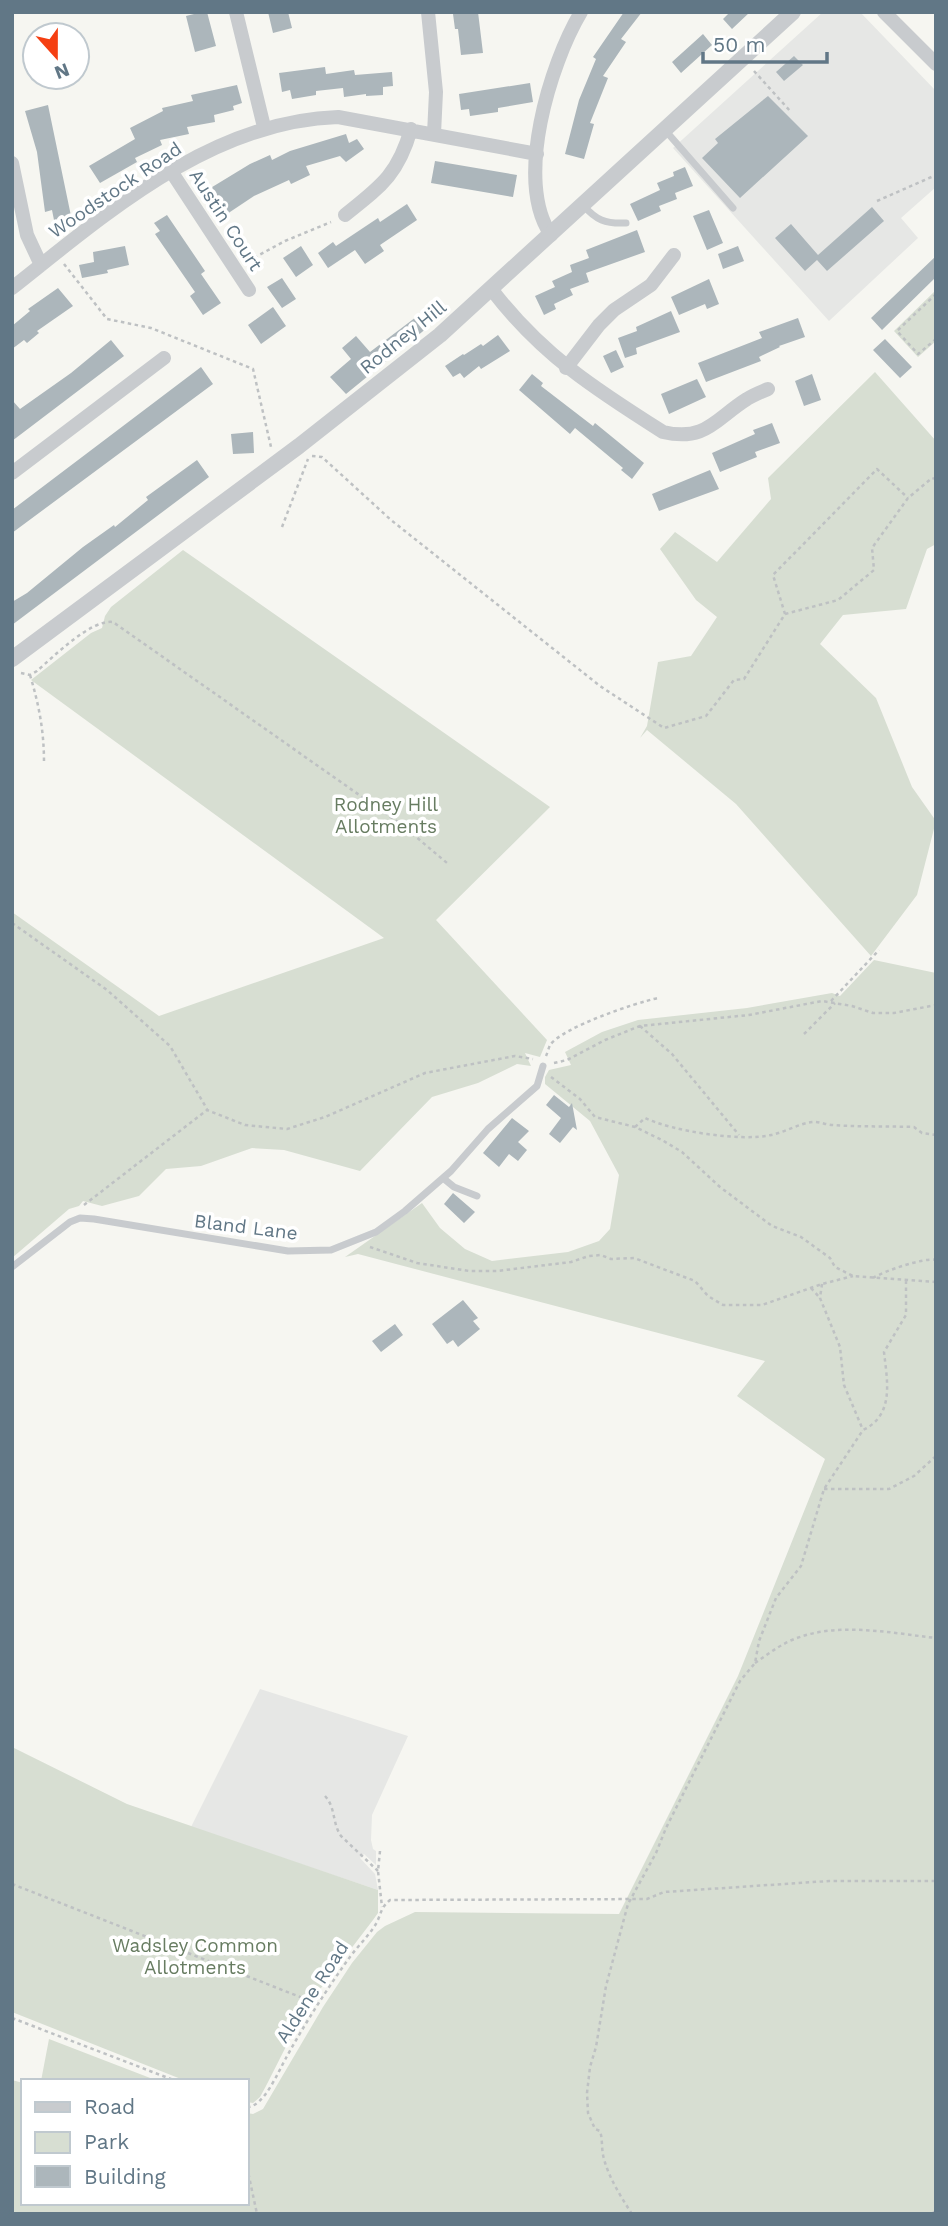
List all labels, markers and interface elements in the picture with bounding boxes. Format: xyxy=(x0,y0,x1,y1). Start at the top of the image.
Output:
north arrow xyxy=(21,21,91,91)
scale bar xyxy=(703,21,827,65)
text: 50 m xyxy=(713,32,765,57)
text: N xyxy=(51,58,73,85)
street label: Woodstock Road xyxy=(44,137,186,243)
street label: Austin Court xyxy=(185,165,267,275)
street label: Rodney Hill xyxy=(355,295,451,379)
park label: Rodney Hill Allotments xyxy=(334,793,438,838)
street label: Bland Lane xyxy=(193,1209,299,1245)
park label: Wadsley Common Allotments xyxy=(112,1934,278,1979)
street label: Aldene Road xyxy=(271,1937,353,2047)
legend xyxy=(21,2079,248,2205)
text: Road xyxy=(84,2094,135,2119)
text: Park xyxy=(84,2129,129,2154)
text: Building xyxy=(84,2164,166,2189)

